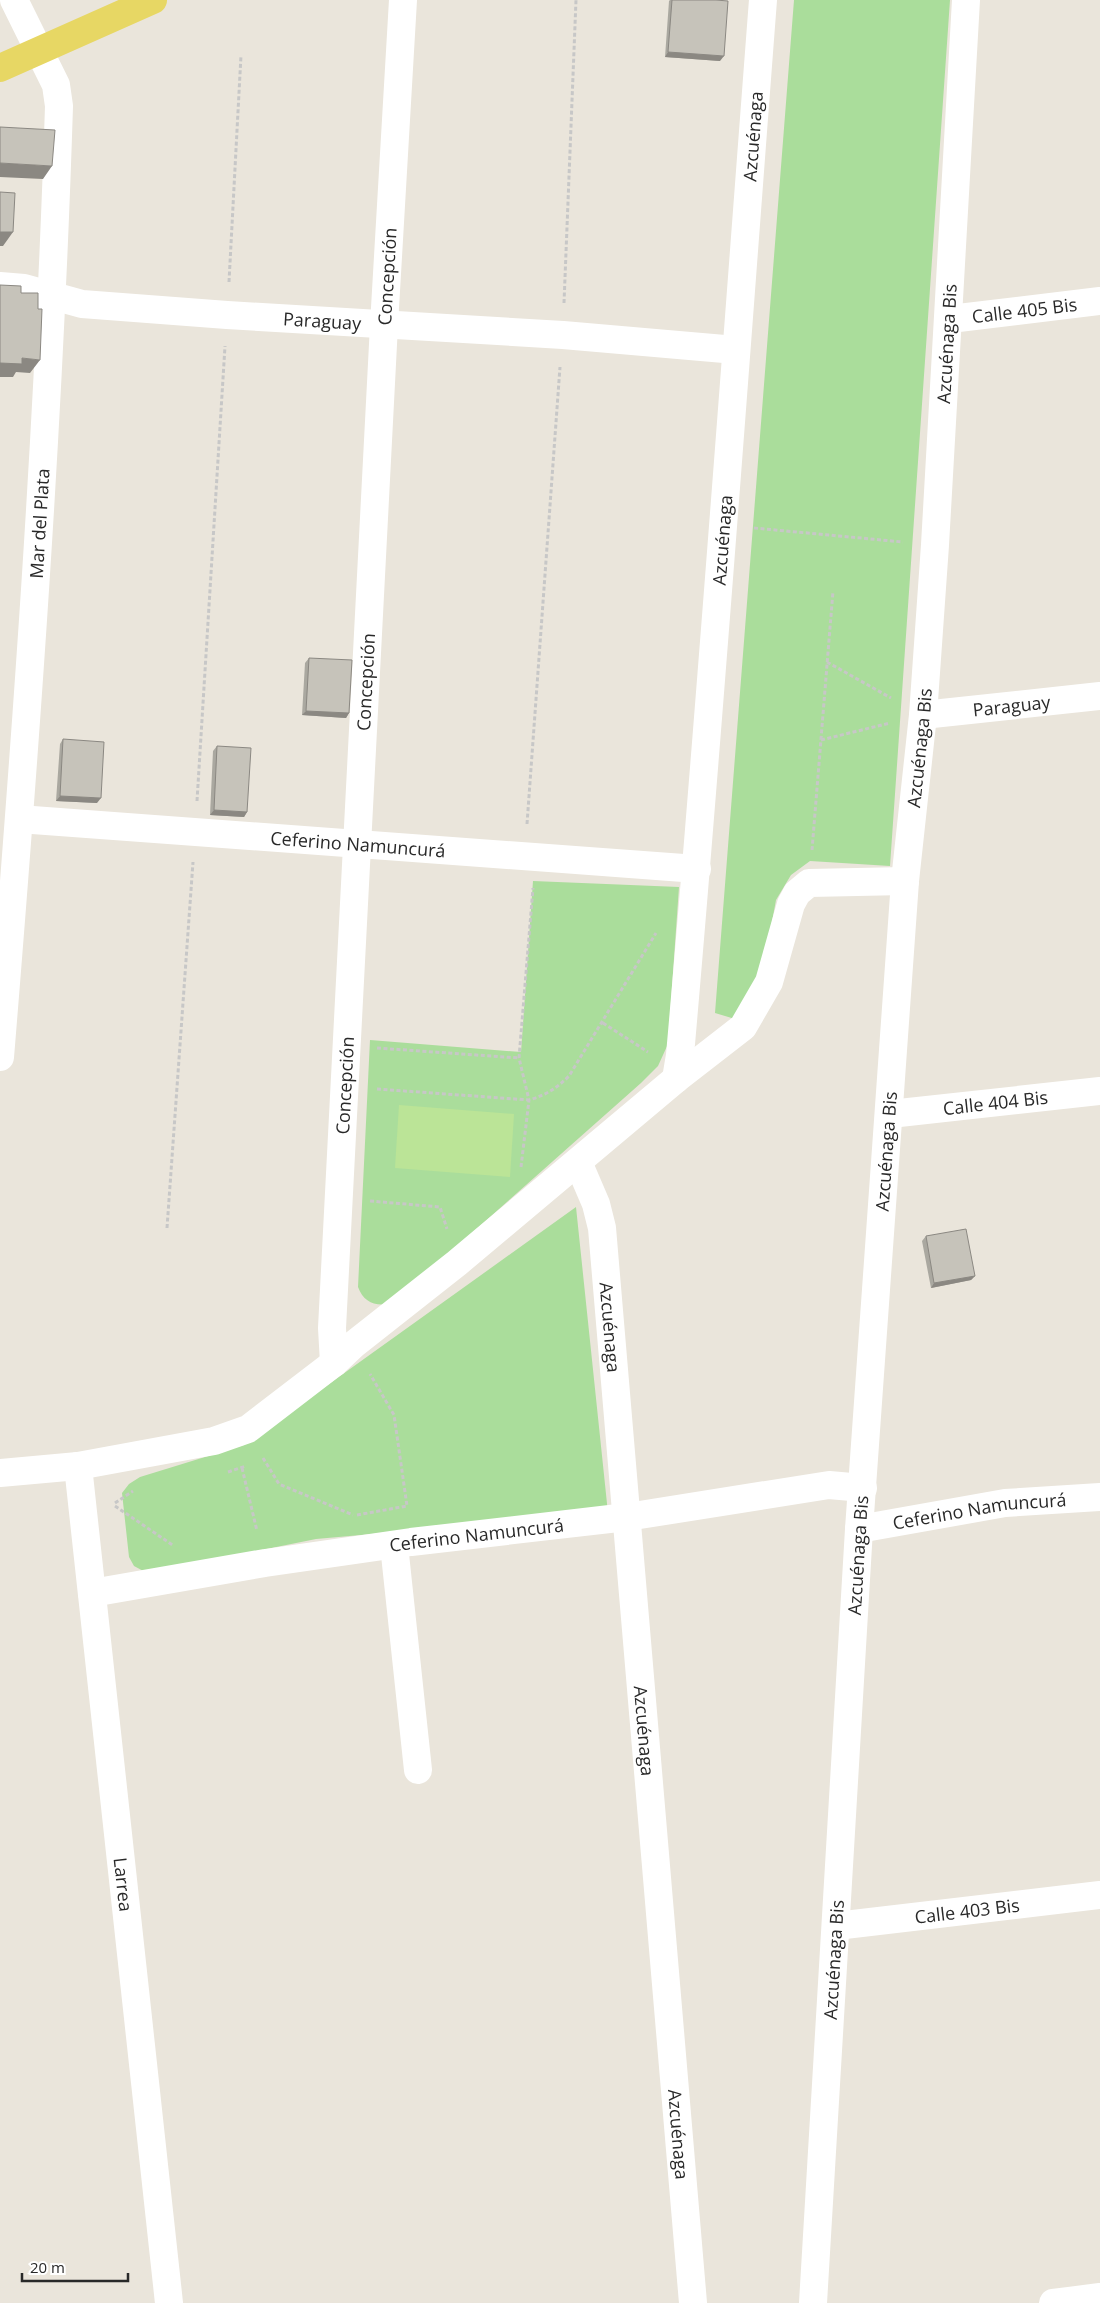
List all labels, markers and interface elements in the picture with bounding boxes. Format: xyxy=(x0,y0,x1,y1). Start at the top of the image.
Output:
street label: Azcuénaga xyxy=(737,90,768,182)
street label: Concepción xyxy=(372,227,402,326)
street label: Azcuénaga Bis xyxy=(931,283,962,404)
street label: Calle 405 Bis xyxy=(971,292,1078,328)
street label: Paraguay xyxy=(282,306,363,335)
street label: Mar del Plata xyxy=(24,468,54,579)
street label: Azcuénaga xyxy=(707,494,737,586)
street label: Concepción xyxy=(351,632,380,731)
street label: Azcuénaga Bis xyxy=(901,687,937,809)
street label: Paraguay xyxy=(971,689,1053,722)
street label: Ceferino Namuncurá xyxy=(270,826,446,862)
street label: Concepción xyxy=(330,1036,359,1135)
street label: Calle 404 Bis xyxy=(942,1085,1049,1120)
street label: Azcuénaga Bis xyxy=(870,1091,902,1212)
street label: Azcuénaga xyxy=(595,1281,626,1373)
street label: Ceferino Namuncurá xyxy=(891,1487,1067,1535)
street label: Azcuénaga Bis xyxy=(842,1495,873,1616)
street label: Ceferino Namuncurá xyxy=(388,1512,565,1557)
street label: Azcuénaga xyxy=(629,1685,660,1777)
street label: Larrea xyxy=(109,1856,138,1913)
street label: Calle 403 Bis xyxy=(913,1893,1021,1929)
street label: Azcuénaga Bis xyxy=(818,1899,849,2020)
street label: Azcuénaga xyxy=(663,2088,694,2180)
scale bar xyxy=(22,2250,129,2282)
text: 20 m xyxy=(30,2257,65,2277)

